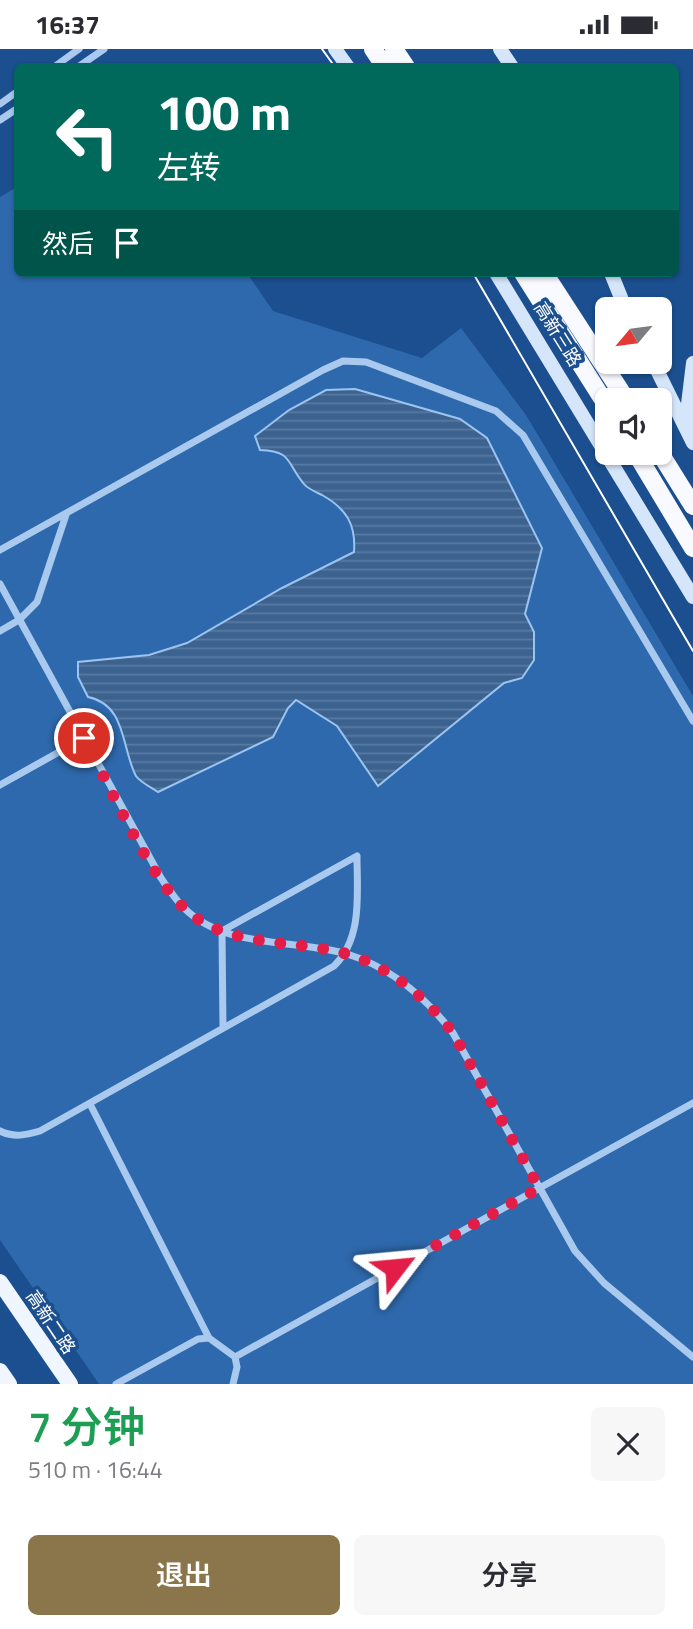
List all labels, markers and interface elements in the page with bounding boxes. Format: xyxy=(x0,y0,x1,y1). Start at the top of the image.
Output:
text: 16:37 xyxy=(35,5,100,44)
text: 100 m xyxy=(157,74,291,149)
icon: left xyxy=(42,91,133,182)
text: 左转 xyxy=(157,143,221,191)
text: 然后 xyxy=(42,224,94,263)
icon: arrive xyxy=(108,224,146,262)
street label: 高新三路 xyxy=(527,296,589,372)
north arrow xyxy=(595,297,672,375)
map controls xyxy=(595,297,672,465)
button: sound xyxy=(595,388,672,465)
pin xyxy=(54,708,114,768)
icon: arrive xyxy=(65,719,103,757)
position arrow xyxy=(358,1231,432,1305)
street label: 高新二路 xyxy=(20,1285,82,1359)
text: 7 分钟 xyxy=(28,1394,145,1458)
button: close xyxy=(591,1407,665,1481)
text: 510 m · 16:44 xyxy=(28,1452,163,1487)
button: 退出 xyxy=(28,1535,340,1615)
button: 分享 xyxy=(354,1535,665,1615)

